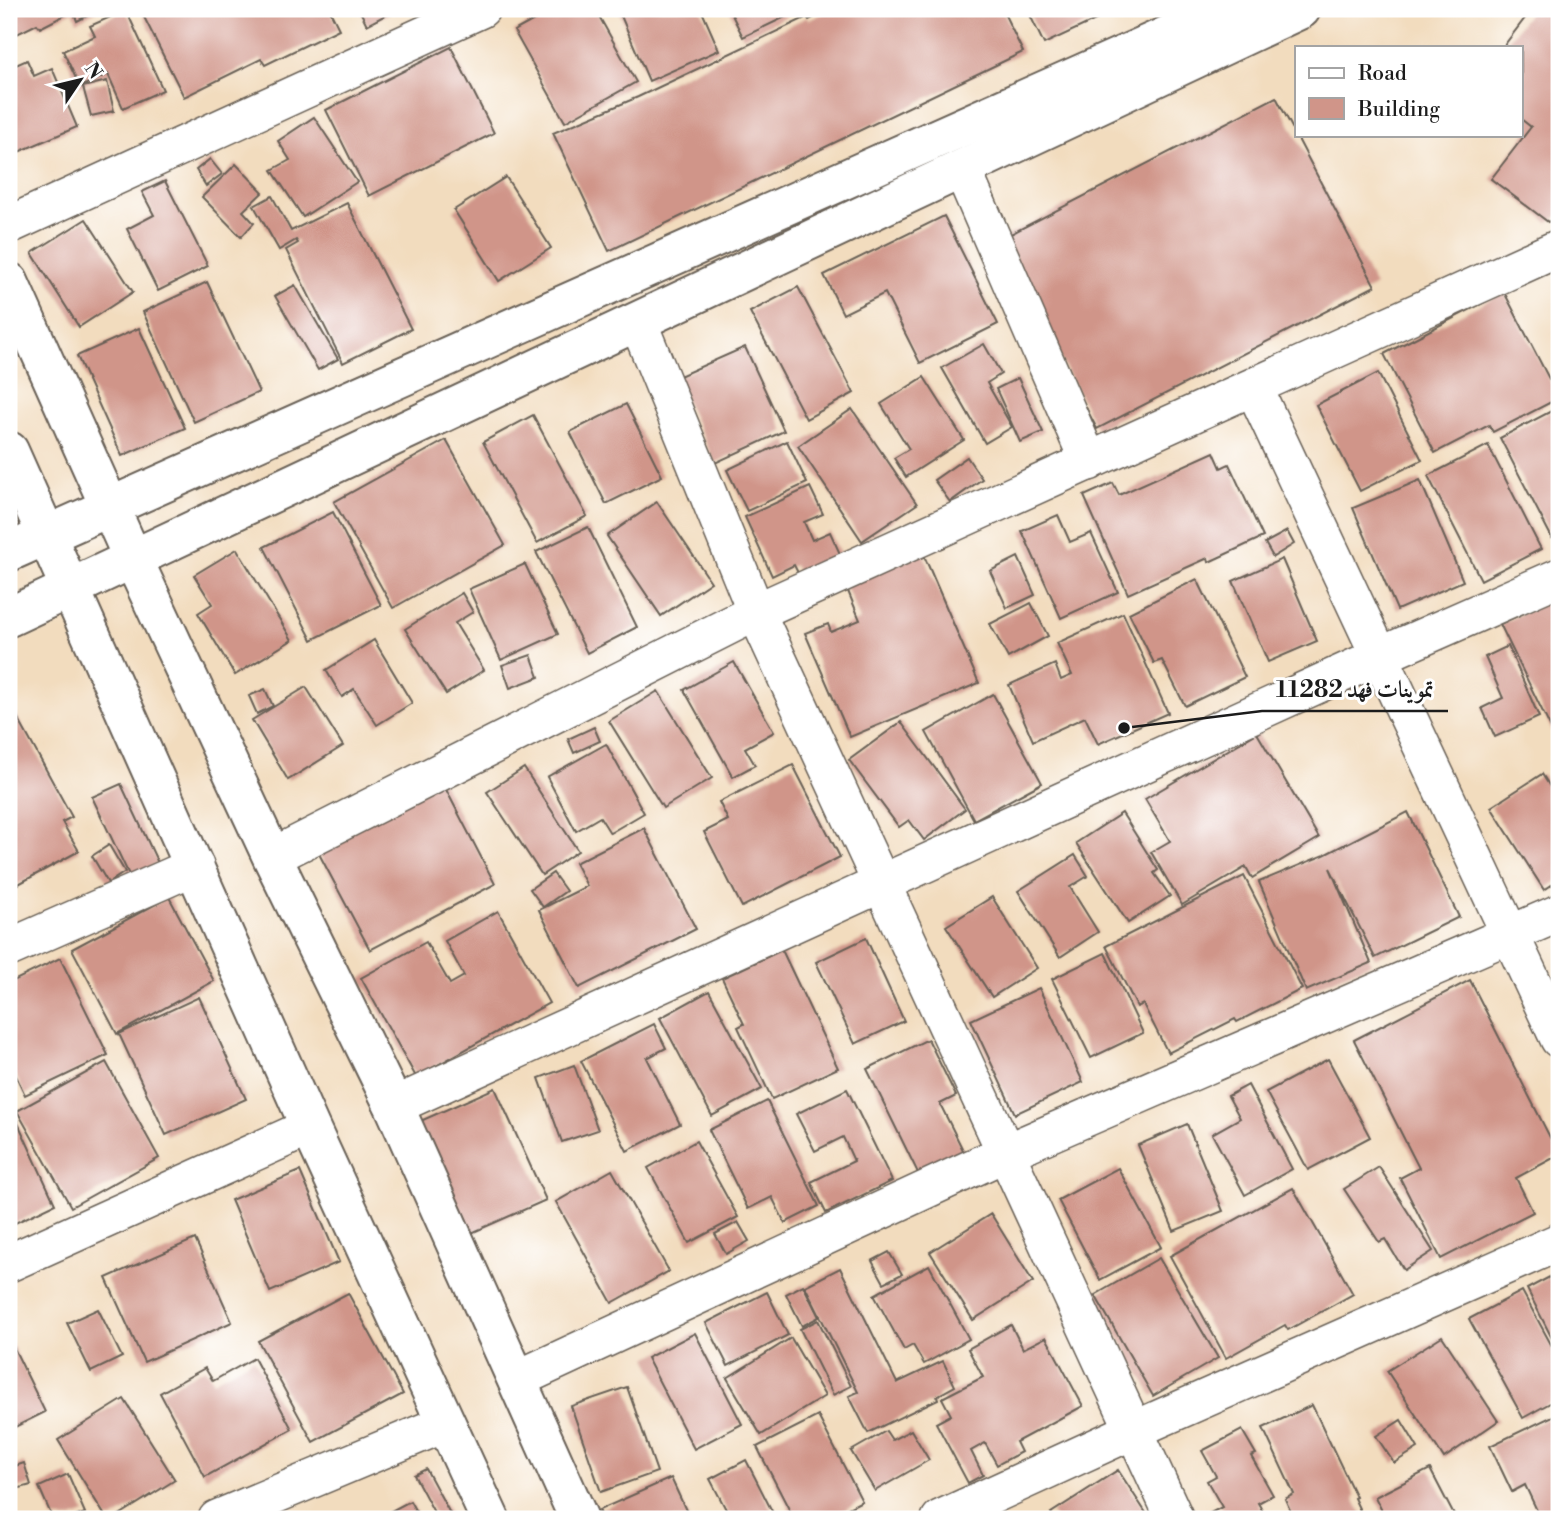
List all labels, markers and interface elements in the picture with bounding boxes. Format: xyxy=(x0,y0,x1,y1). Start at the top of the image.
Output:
north arrow xyxy=(46,46,116,116)
legend xyxy=(1295,46,1522,136)
text: N xyxy=(79,58,107,84)
text: Road xyxy=(1358,61,1407,87)
text: Building xyxy=(1357,97,1440,123)
callout: تموينات فهد 11282 xyxy=(1262,667,1448,711)
text: تموينات فهد 11282 xyxy=(1276,676,1434,704)

